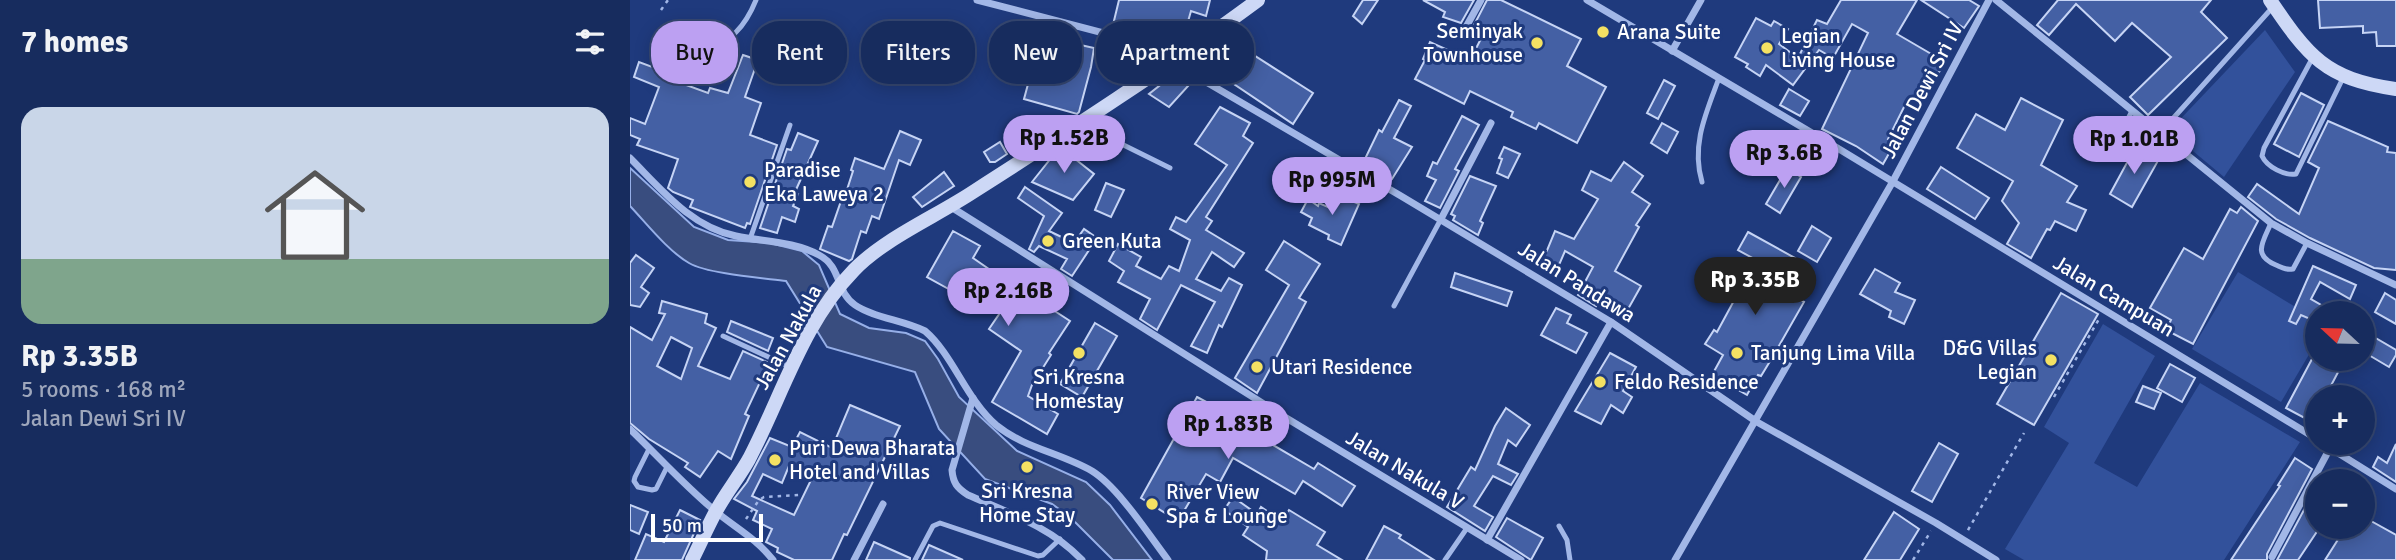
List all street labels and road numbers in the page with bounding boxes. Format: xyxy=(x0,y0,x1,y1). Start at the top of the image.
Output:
street label: Jalan Dewi Sri IV xyxy=(1875,18,1969,162)
street label: Jalan Pandawa xyxy=(1514,236,1640,328)
street label: Jalan Campuan xyxy=(2049,250,2179,342)
street label: Jalan Nakula xyxy=(749,280,827,394)
street label: Jalan Nakula V xyxy=(1341,425,1469,515)

